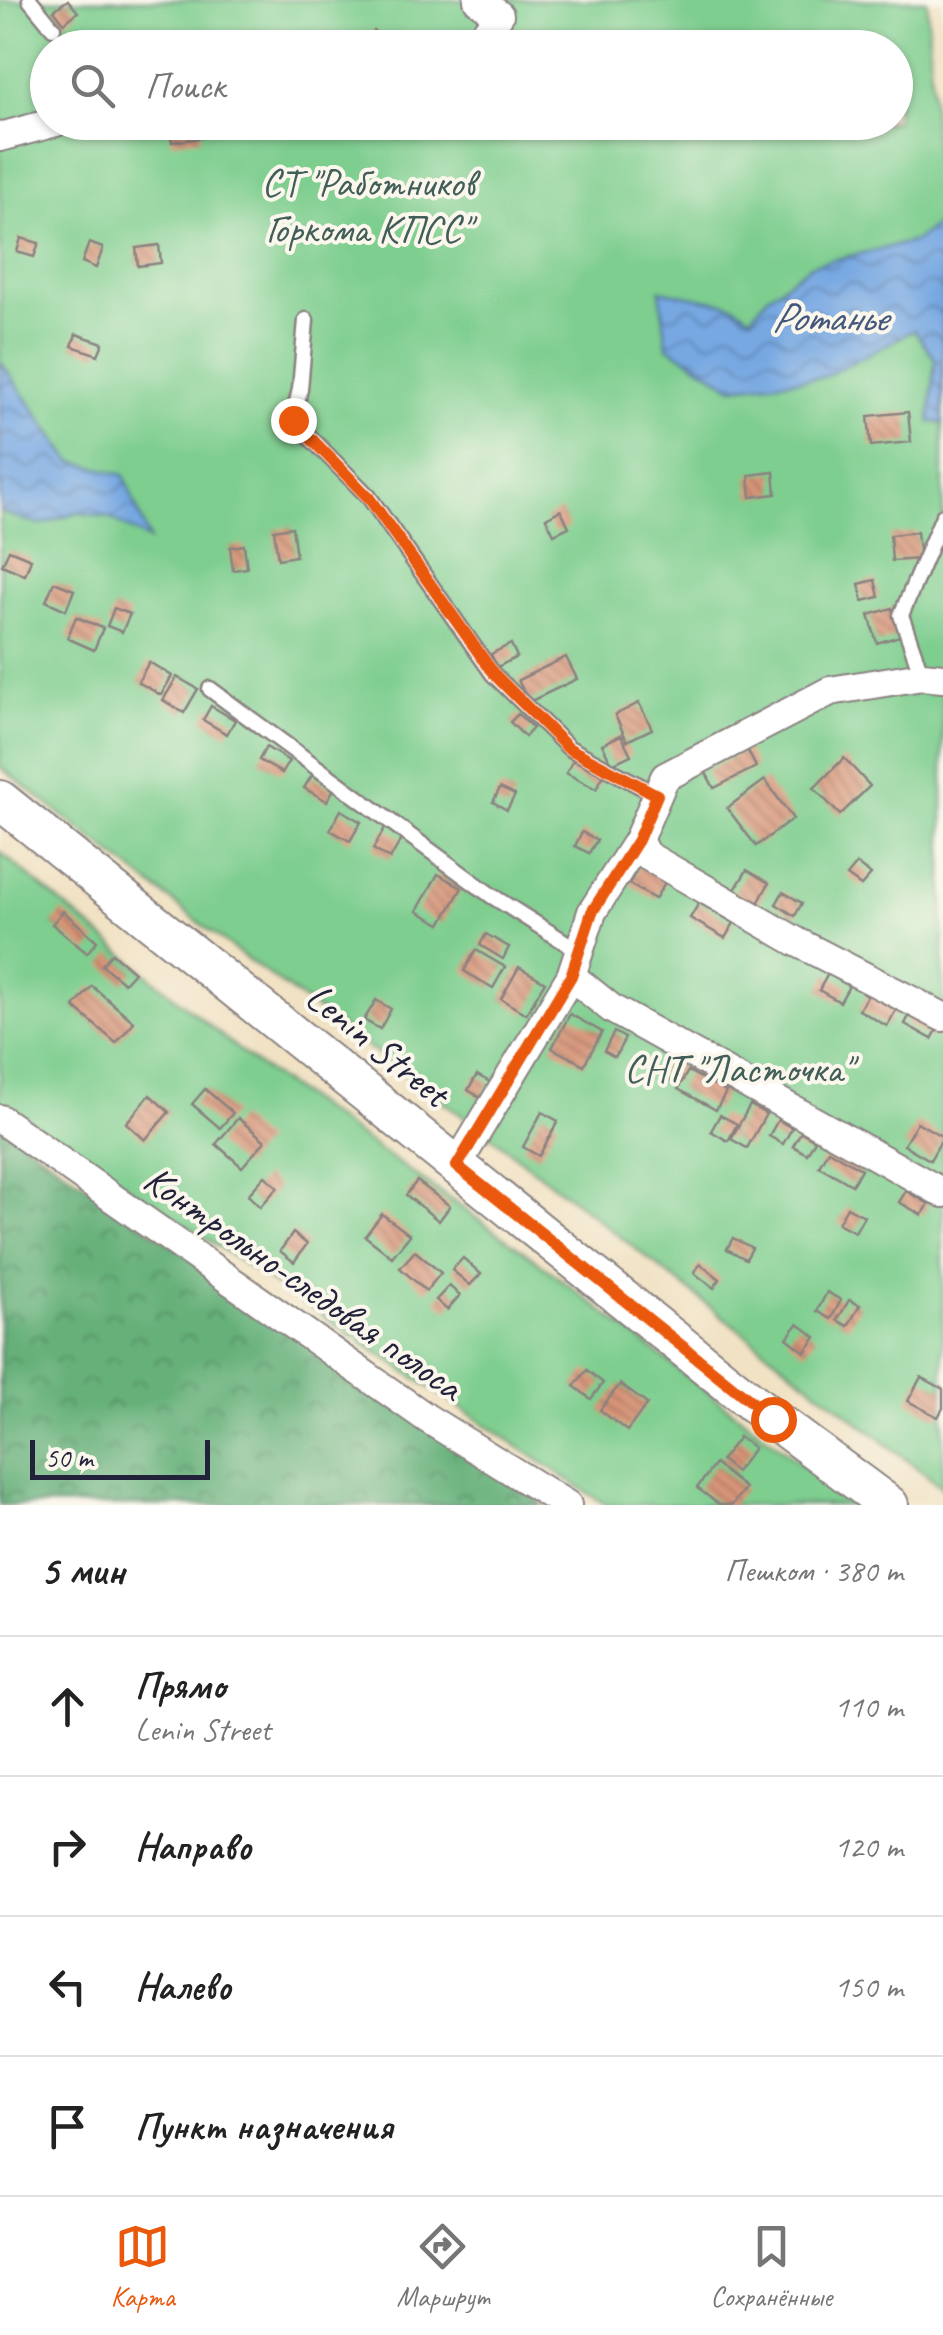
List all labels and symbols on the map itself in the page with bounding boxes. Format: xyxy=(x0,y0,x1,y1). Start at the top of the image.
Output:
park label: СТ "Работников Горкома КПСС" xyxy=(261,158,481,254)
water label: Ротанье xyxy=(771,291,893,344)
route end xyxy=(271,398,317,444)
street label: Lenin Street xyxy=(296,972,462,1120)
park label: СНТ "Ласточка" xyxy=(624,1044,859,1094)
street label: Контрольно-следовая полоса xyxy=(134,1154,475,1413)
route start xyxy=(751,1397,797,1443)
scale bar xyxy=(30,1435,210,1480)

